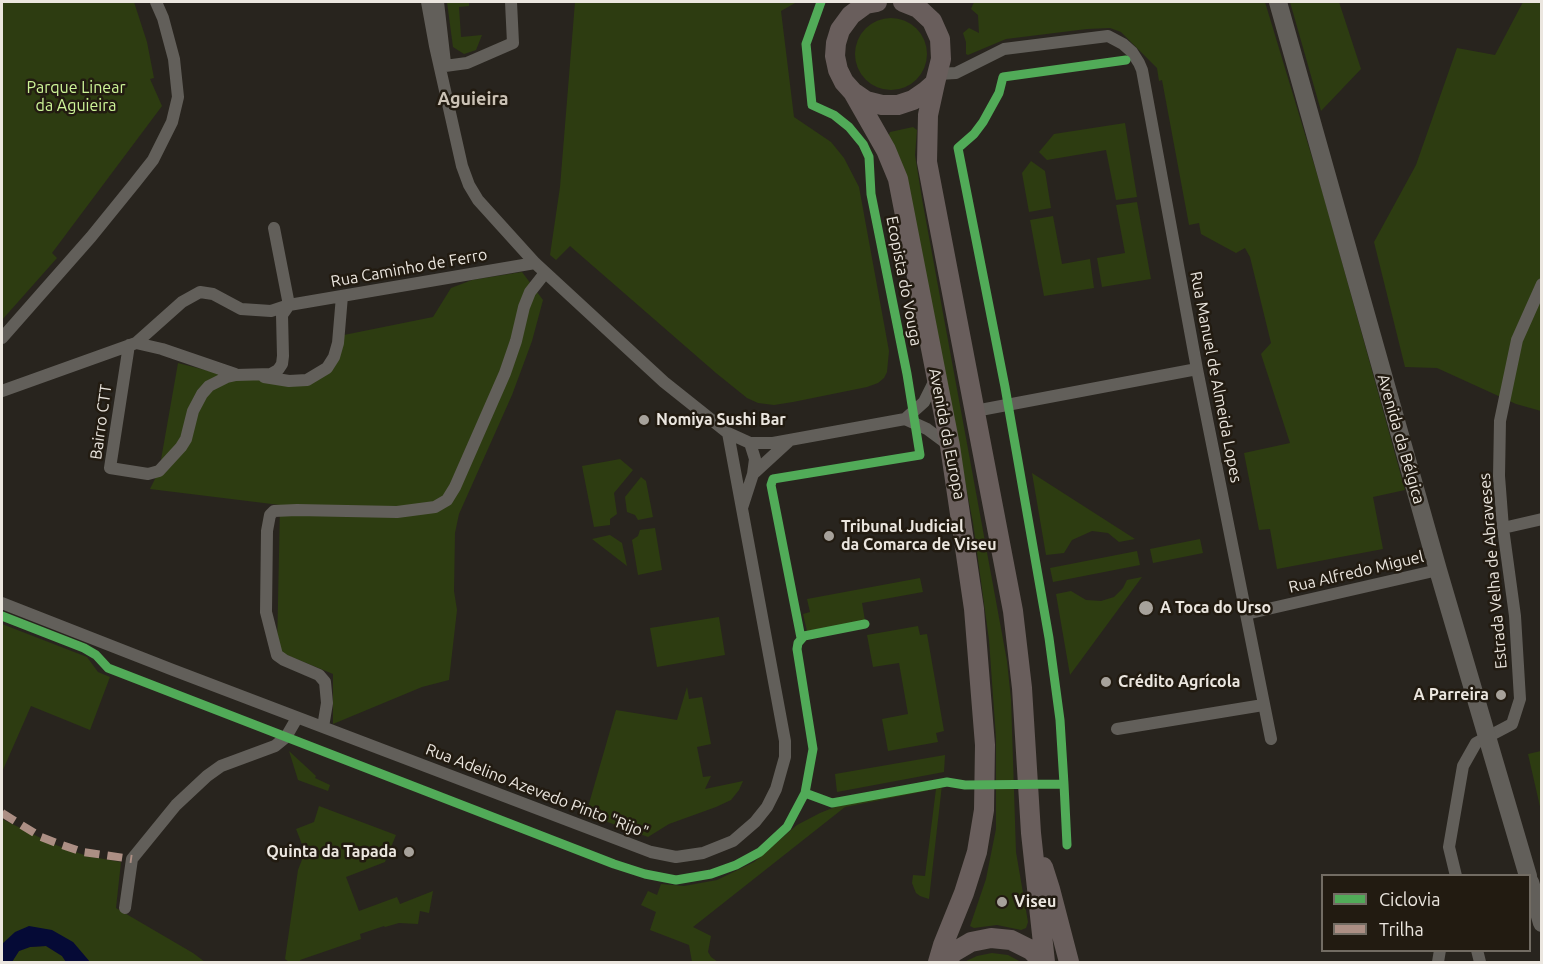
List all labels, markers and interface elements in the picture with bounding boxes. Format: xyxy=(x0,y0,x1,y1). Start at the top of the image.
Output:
park label: Parque Linear da Aguieira xyxy=(27,78,125,116)
district label: Aguieira xyxy=(437,88,509,110)
street label: Ecopista do Vouga xyxy=(882,214,926,348)
street label: Rua Caminho de Ferro xyxy=(329,245,489,291)
street label: Rua Manuel de Almeida Lopes xyxy=(1186,270,1246,484)
street label: Avenida da Europa xyxy=(925,367,969,501)
street label: Avenida da Bélgica xyxy=(1373,372,1429,506)
street label: Bairro CTT xyxy=(86,383,116,461)
place label: Nomiya Sushi Bar xyxy=(656,410,786,430)
marker: Nomiya Sushi Bar xyxy=(637,413,651,427)
street label: Estrada Velha de Abraveses xyxy=(1475,472,1511,670)
place label: Tribunal Judicial da Comarca de Viseu xyxy=(841,517,997,555)
marker: Tribunal Judicial da Comarca de Viseu xyxy=(822,529,836,543)
street label: Rua Alfredo Miguel xyxy=(1287,547,1425,597)
place label: A Toca do Urso xyxy=(1160,598,1271,618)
marker: A Toca do Urso xyxy=(1137,599,1155,617)
place label: Crédito Agrícola xyxy=(1118,672,1240,692)
marker: Crédito Agrícola xyxy=(1099,675,1113,689)
place label: A Parreira xyxy=(1414,685,1489,705)
marker: A Parreira xyxy=(1494,688,1508,702)
street label: Rua Adelino Azevedo Pinto "Rijo" xyxy=(423,740,651,842)
place label: Quinta da Tapada xyxy=(266,842,397,862)
marker: Quinta da Tapada xyxy=(402,845,416,859)
legend xyxy=(1321,874,1531,952)
text: Ciclovia xyxy=(1379,889,1440,909)
place label: Viseu xyxy=(1014,892,1056,912)
marker: Viseu xyxy=(995,895,1009,909)
text: Trilha xyxy=(1379,919,1424,939)

